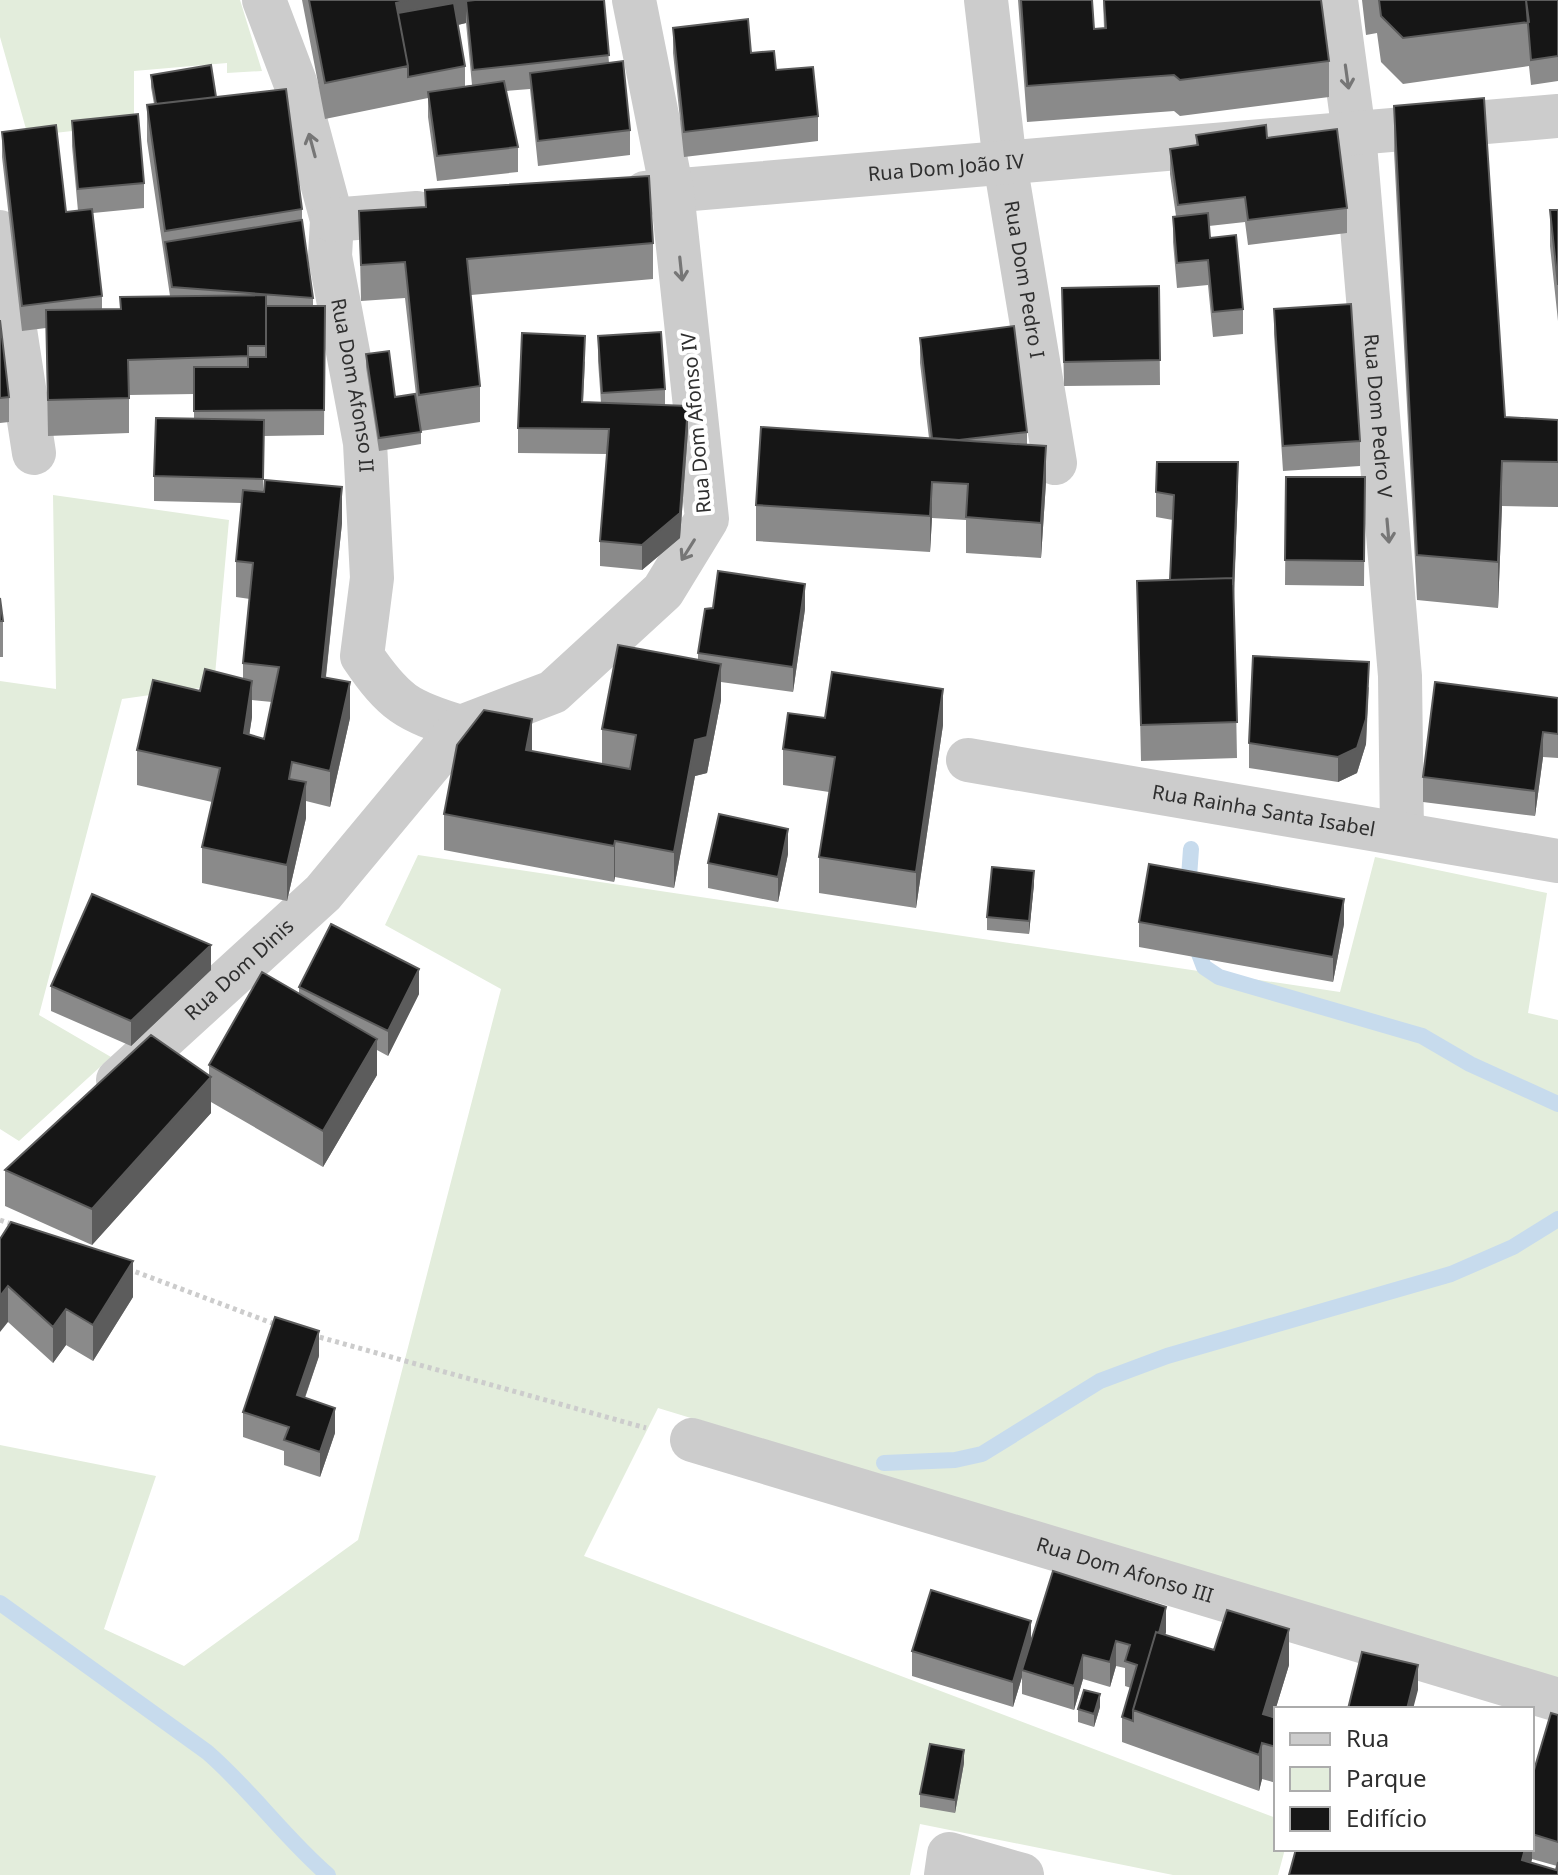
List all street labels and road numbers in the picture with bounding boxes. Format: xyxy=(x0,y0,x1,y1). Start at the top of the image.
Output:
street label: Rua Dom João IV xyxy=(867,147,1025,187)
street label: Rua Dom Pedro I xyxy=(998,198,1051,360)
street label: Rua Dom Afonso II xyxy=(325,296,381,473)
street label: Rua Dom Afonso IV xyxy=(674,331,717,515)
street label: Rua Dom Pedro V xyxy=(1358,332,1399,499)
street label: Rua Rainha Santa Isabel xyxy=(1150,778,1377,842)
street label: Rua Dom Dinis xyxy=(178,912,299,1026)
street label: Rua Dom Afonso III xyxy=(1033,1530,1217,1609)

